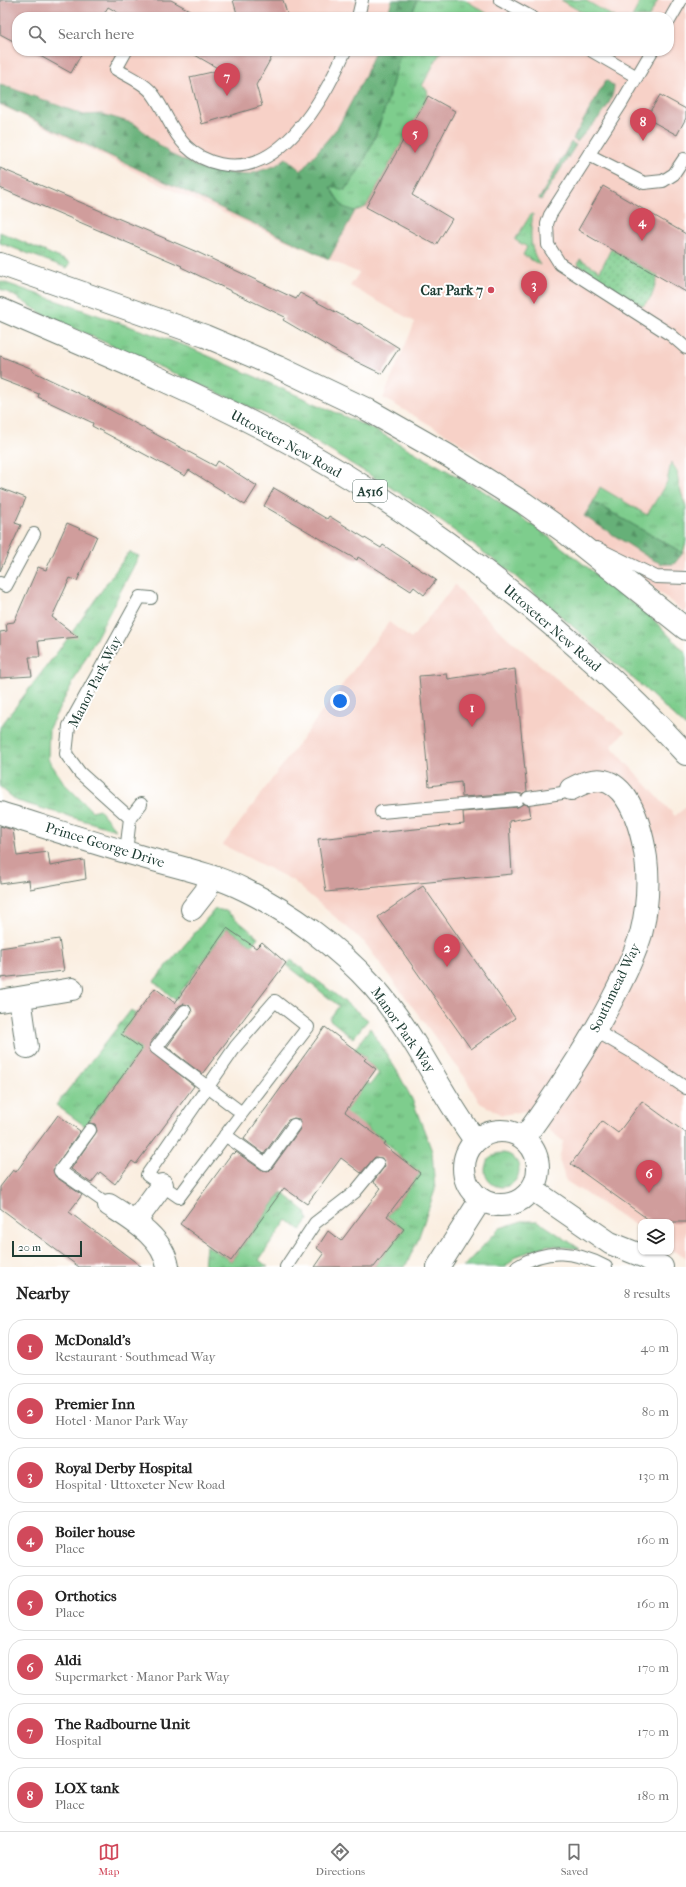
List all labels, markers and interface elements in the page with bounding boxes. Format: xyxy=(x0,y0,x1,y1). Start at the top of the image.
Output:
search box xyxy=(12,12,674,56)
icon: search xyxy=(26,23,48,45)
text: Search here xyxy=(58,25,134,43)
pin: 7 xyxy=(214,63,240,96)
pin: 8 xyxy=(630,108,656,141)
pin: 5 xyxy=(402,120,428,153)
pin: 4 xyxy=(629,208,655,241)
pin: 3 xyxy=(521,271,547,304)
place label: Car Park 7 xyxy=(421,282,483,299)
marker: Car Park 7 xyxy=(486,285,496,295)
street label: Uttoxeter New Road xyxy=(228,406,345,482)
road number: A516 xyxy=(353,480,387,502)
street label: Uttoxeter New Road xyxy=(500,581,605,675)
street label: Manor Park Way xyxy=(65,633,126,731)
your location xyxy=(330,691,350,711)
pin: 1 xyxy=(459,694,485,727)
street label: Prince George Drive xyxy=(43,819,167,871)
pin: 2 xyxy=(434,934,460,967)
street label: Southmead Way xyxy=(586,940,644,1035)
street label: Manor Park Way xyxy=(367,984,439,1077)
pin: 6 xyxy=(636,1160,662,1193)
map controls xyxy=(638,1219,674,1255)
button: layers xyxy=(638,1219,674,1255)
scale bar xyxy=(12,1239,82,1258)
text: 20 m xyxy=(18,1241,41,1254)
text: Nearby xyxy=(16,1283,70,1303)
text: 8 results xyxy=(624,1286,670,1301)
text: McDonald's xyxy=(55,1331,131,1349)
text: 1 xyxy=(28,1340,32,1355)
text: 40 m xyxy=(641,1340,669,1355)
text: Restaurant · Southmead Way xyxy=(55,1349,215,1364)
text: Premier Inn xyxy=(55,1395,135,1413)
text: 2 xyxy=(27,1404,33,1419)
text: 80 m xyxy=(642,1404,669,1419)
text: Hotel · Manor Park Way xyxy=(55,1413,188,1428)
text: Royal Derby Hospital xyxy=(55,1459,192,1477)
text: 3 xyxy=(27,1468,33,1483)
text: 130 m xyxy=(638,1468,669,1483)
text: Hospital · Uttoxeter New Road xyxy=(55,1477,225,1492)
text: Boiler house xyxy=(55,1523,135,1541)
text: 4 xyxy=(26,1532,34,1547)
text: 160 m xyxy=(637,1532,669,1547)
text: Place xyxy=(55,1541,85,1556)
text: Orthotics xyxy=(55,1587,116,1605)
text: 5 xyxy=(27,1596,33,1611)
text: 160 m xyxy=(637,1596,669,1611)
text: Place xyxy=(55,1605,85,1620)
text: Aldi xyxy=(55,1651,81,1669)
text: 6 xyxy=(26,1660,34,1675)
text: 170 m xyxy=(637,1660,669,1675)
text: Supermarket · Manor Park Way xyxy=(55,1669,229,1684)
text: The Radbourne Unit xyxy=(55,1715,190,1733)
text: 7 xyxy=(27,1724,33,1739)
text: 170 m xyxy=(637,1724,669,1739)
text: Hospital xyxy=(55,1733,102,1748)
text: LOX tank xyxy=(55,1779,119,1797)
text: 8 xyxy=(27,1788,33,1803)
text: 180 m xyxy=(637,1788,669,1803)
text: Place xyxy=(55,1797,85,1812)
tab: Map xyxy=(98,1841,120,1878)
tab: Directions xyxy=(316,1841,365,1878)
tab: Saved xyxy=(561,1841,588,1878)

